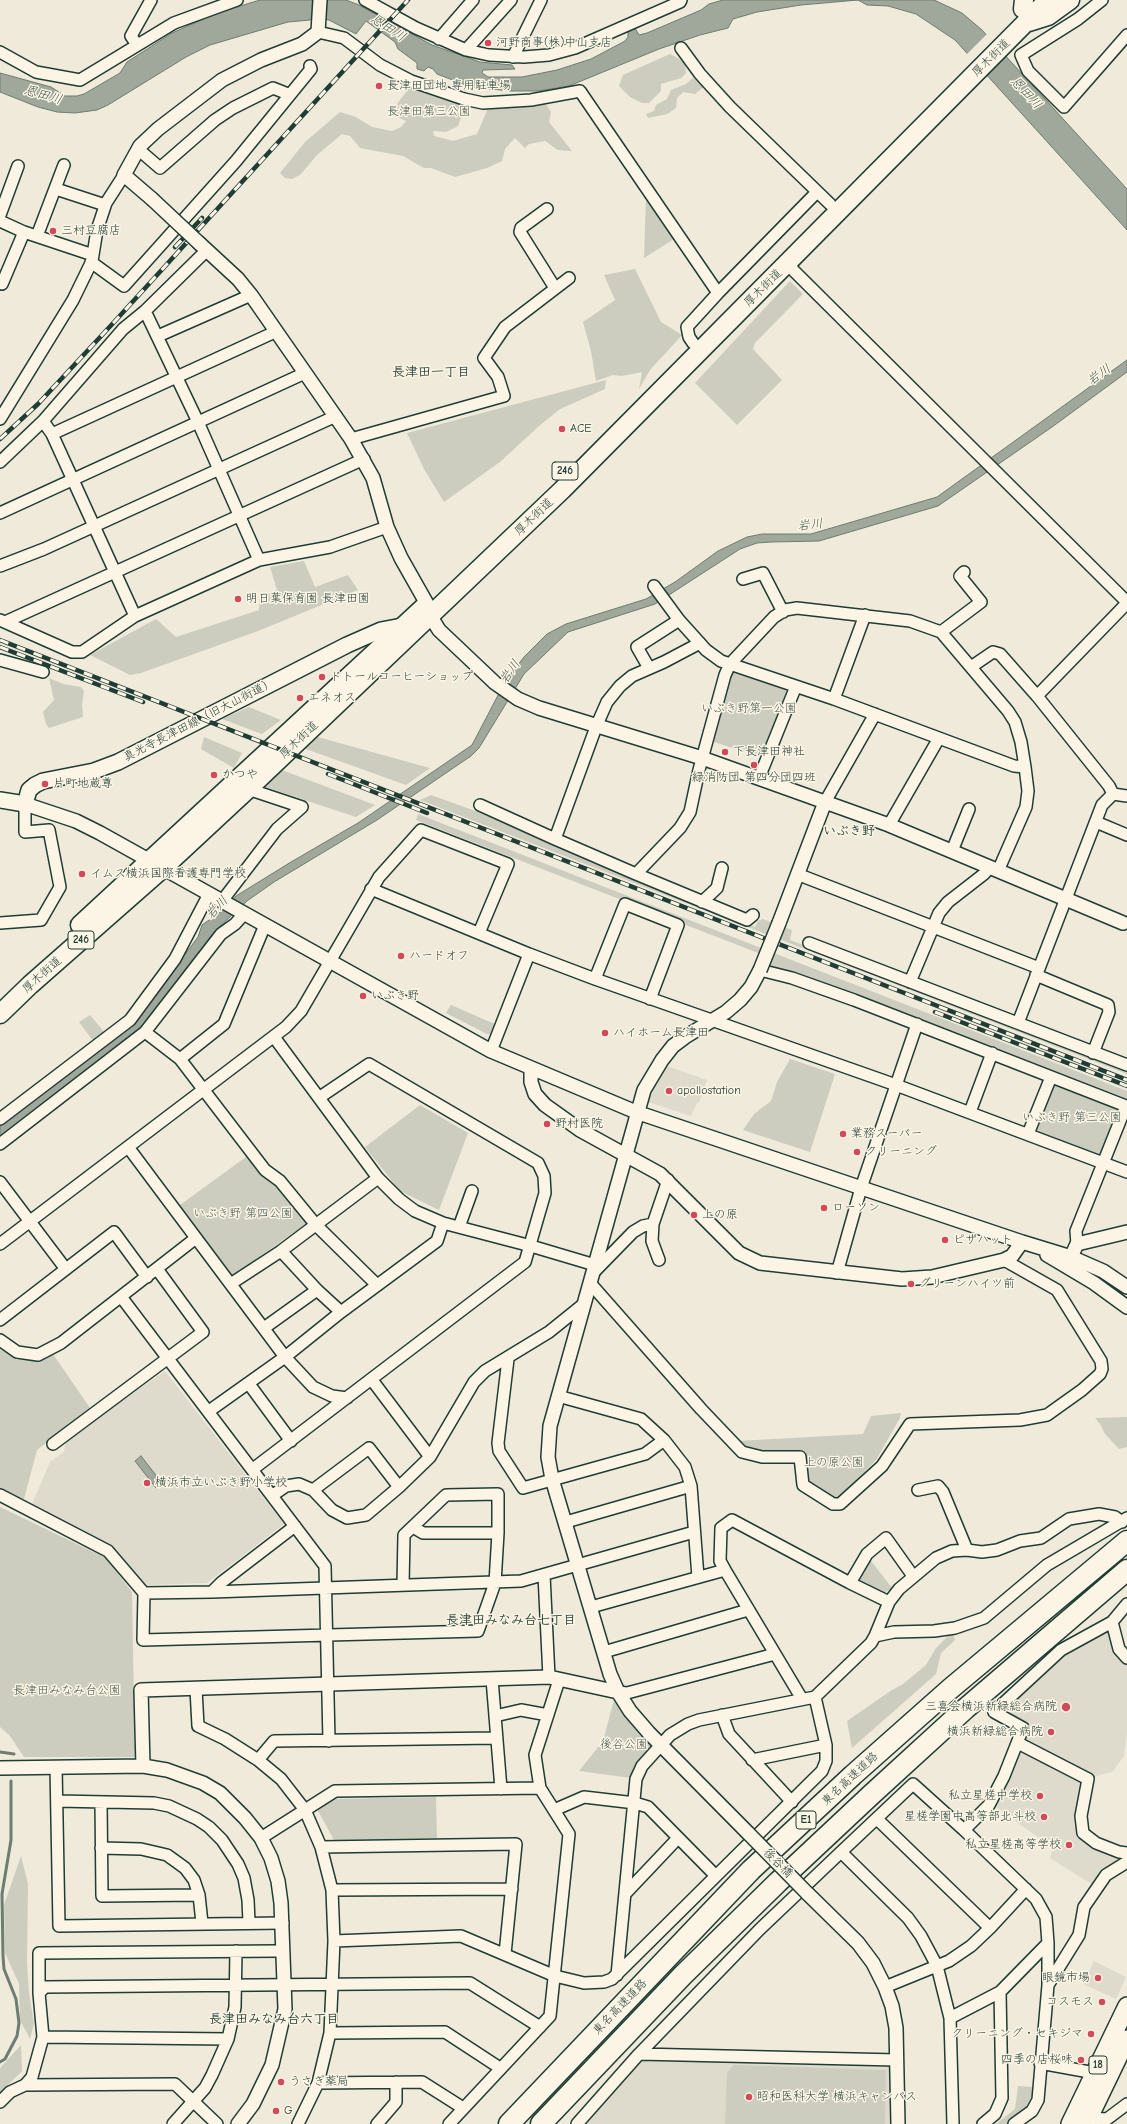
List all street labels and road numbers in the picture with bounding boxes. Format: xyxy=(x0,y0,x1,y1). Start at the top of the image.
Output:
street label: 厚木街道 xyxy=(969,36,1013,80)
street label: 厚木街道 xyxy=(741,266,785,310)
road number: 246 xyxy=(552,462,578,480)
street label: 厚木街道 xyxy=(512,495,556,539)
street label: 真光寺長津田線（旧大山街道） xyxy=(121,675,277,765)
street label: 厚木街道 xyxy=(277,718,321,762)
road number: 246 xyxy=(68,931,94,949)
street label: 厚木街道 xyxy=(19,954,65,996)
street label: 東名高速道路 xyxy=(819,1749,881,1809)
road number: E1 xyxy=(796,1811,816,1829)
street label: 後谷橋 xyxy=(760,1845,796,1881)
street label: 東名高速道路 xyxy=(590,1976,650,2038)
road number: 18 xyxy=(1089,2056,1107,2074)

